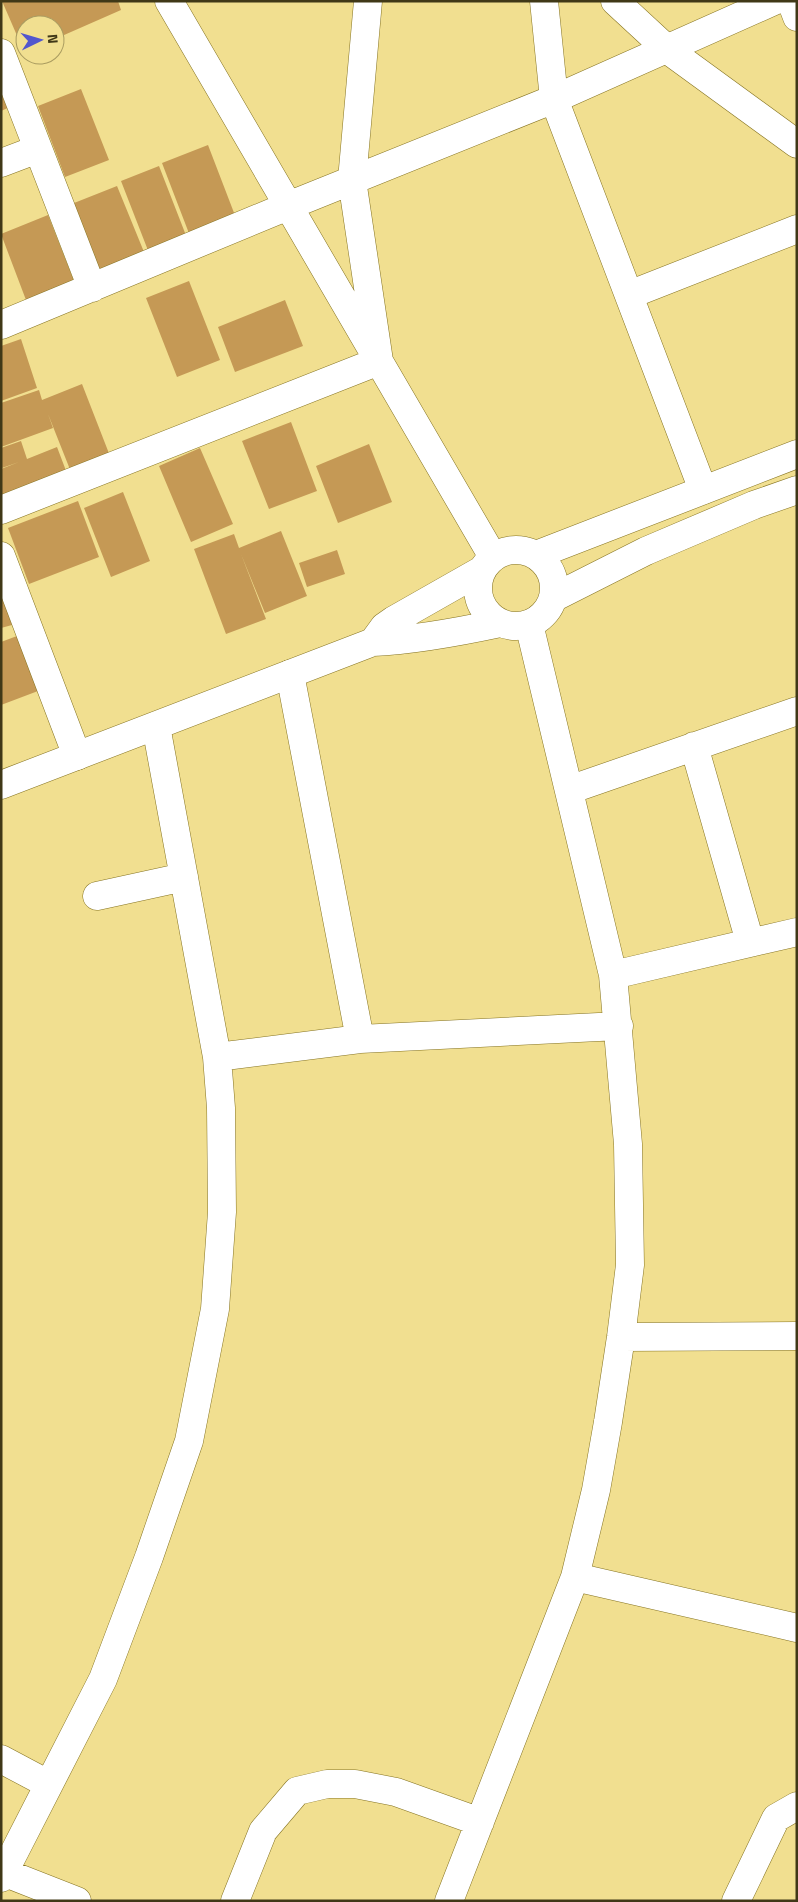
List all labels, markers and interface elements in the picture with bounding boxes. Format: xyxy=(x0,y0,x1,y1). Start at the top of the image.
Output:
north arrow xyxy=(15,15,65,65)
text: N xyxy=(43,33,64,45)

